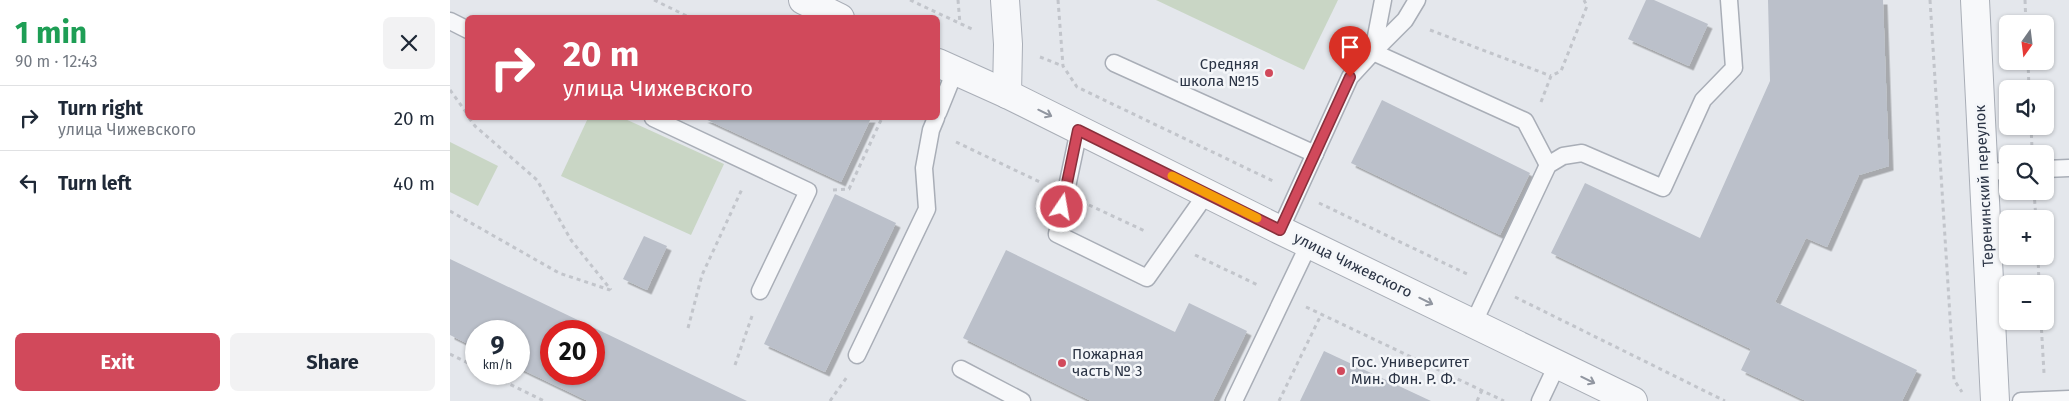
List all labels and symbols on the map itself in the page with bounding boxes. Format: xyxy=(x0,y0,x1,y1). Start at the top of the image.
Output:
north arrow xyxy=(1999,15,2054,70)
pin xyxy=(1329,26,1371,77)
place label: Средняя школа №15 xyxy=(1179,55,1259,90)
marker: Средняя школа №15 xyxy=(1263,67,1275,79)
street label: Теренинский переулок xyxy=(1971,104,1997,268)
one-way arrow xyxy=(1037,109,1052,118)
position arrow xyxy=(1035,180,1087,232)
street label: улица Чижевского xyxy=(1291,229,1415,301)
one-way arrow xyxy=(1419,296,1434,306)
speed limit sign: 20 xyxy=(540,320,605,385)
place label: Пожарная часть № 3 xyxy=(1072,345,1144,380)
place label: Гос. Университет Мин. Фин. Р. Ф. xyxy=(1351,353,1469,388)
marker: Пожарная часть № 3 xyxy=(1056,357,1068,369)
marker: Гос. Университет Мин. Фин. Р. Ф. xyxy=(1335,365,1347,377)
one-way arrow xyxy=(1581,375,1596,385)

